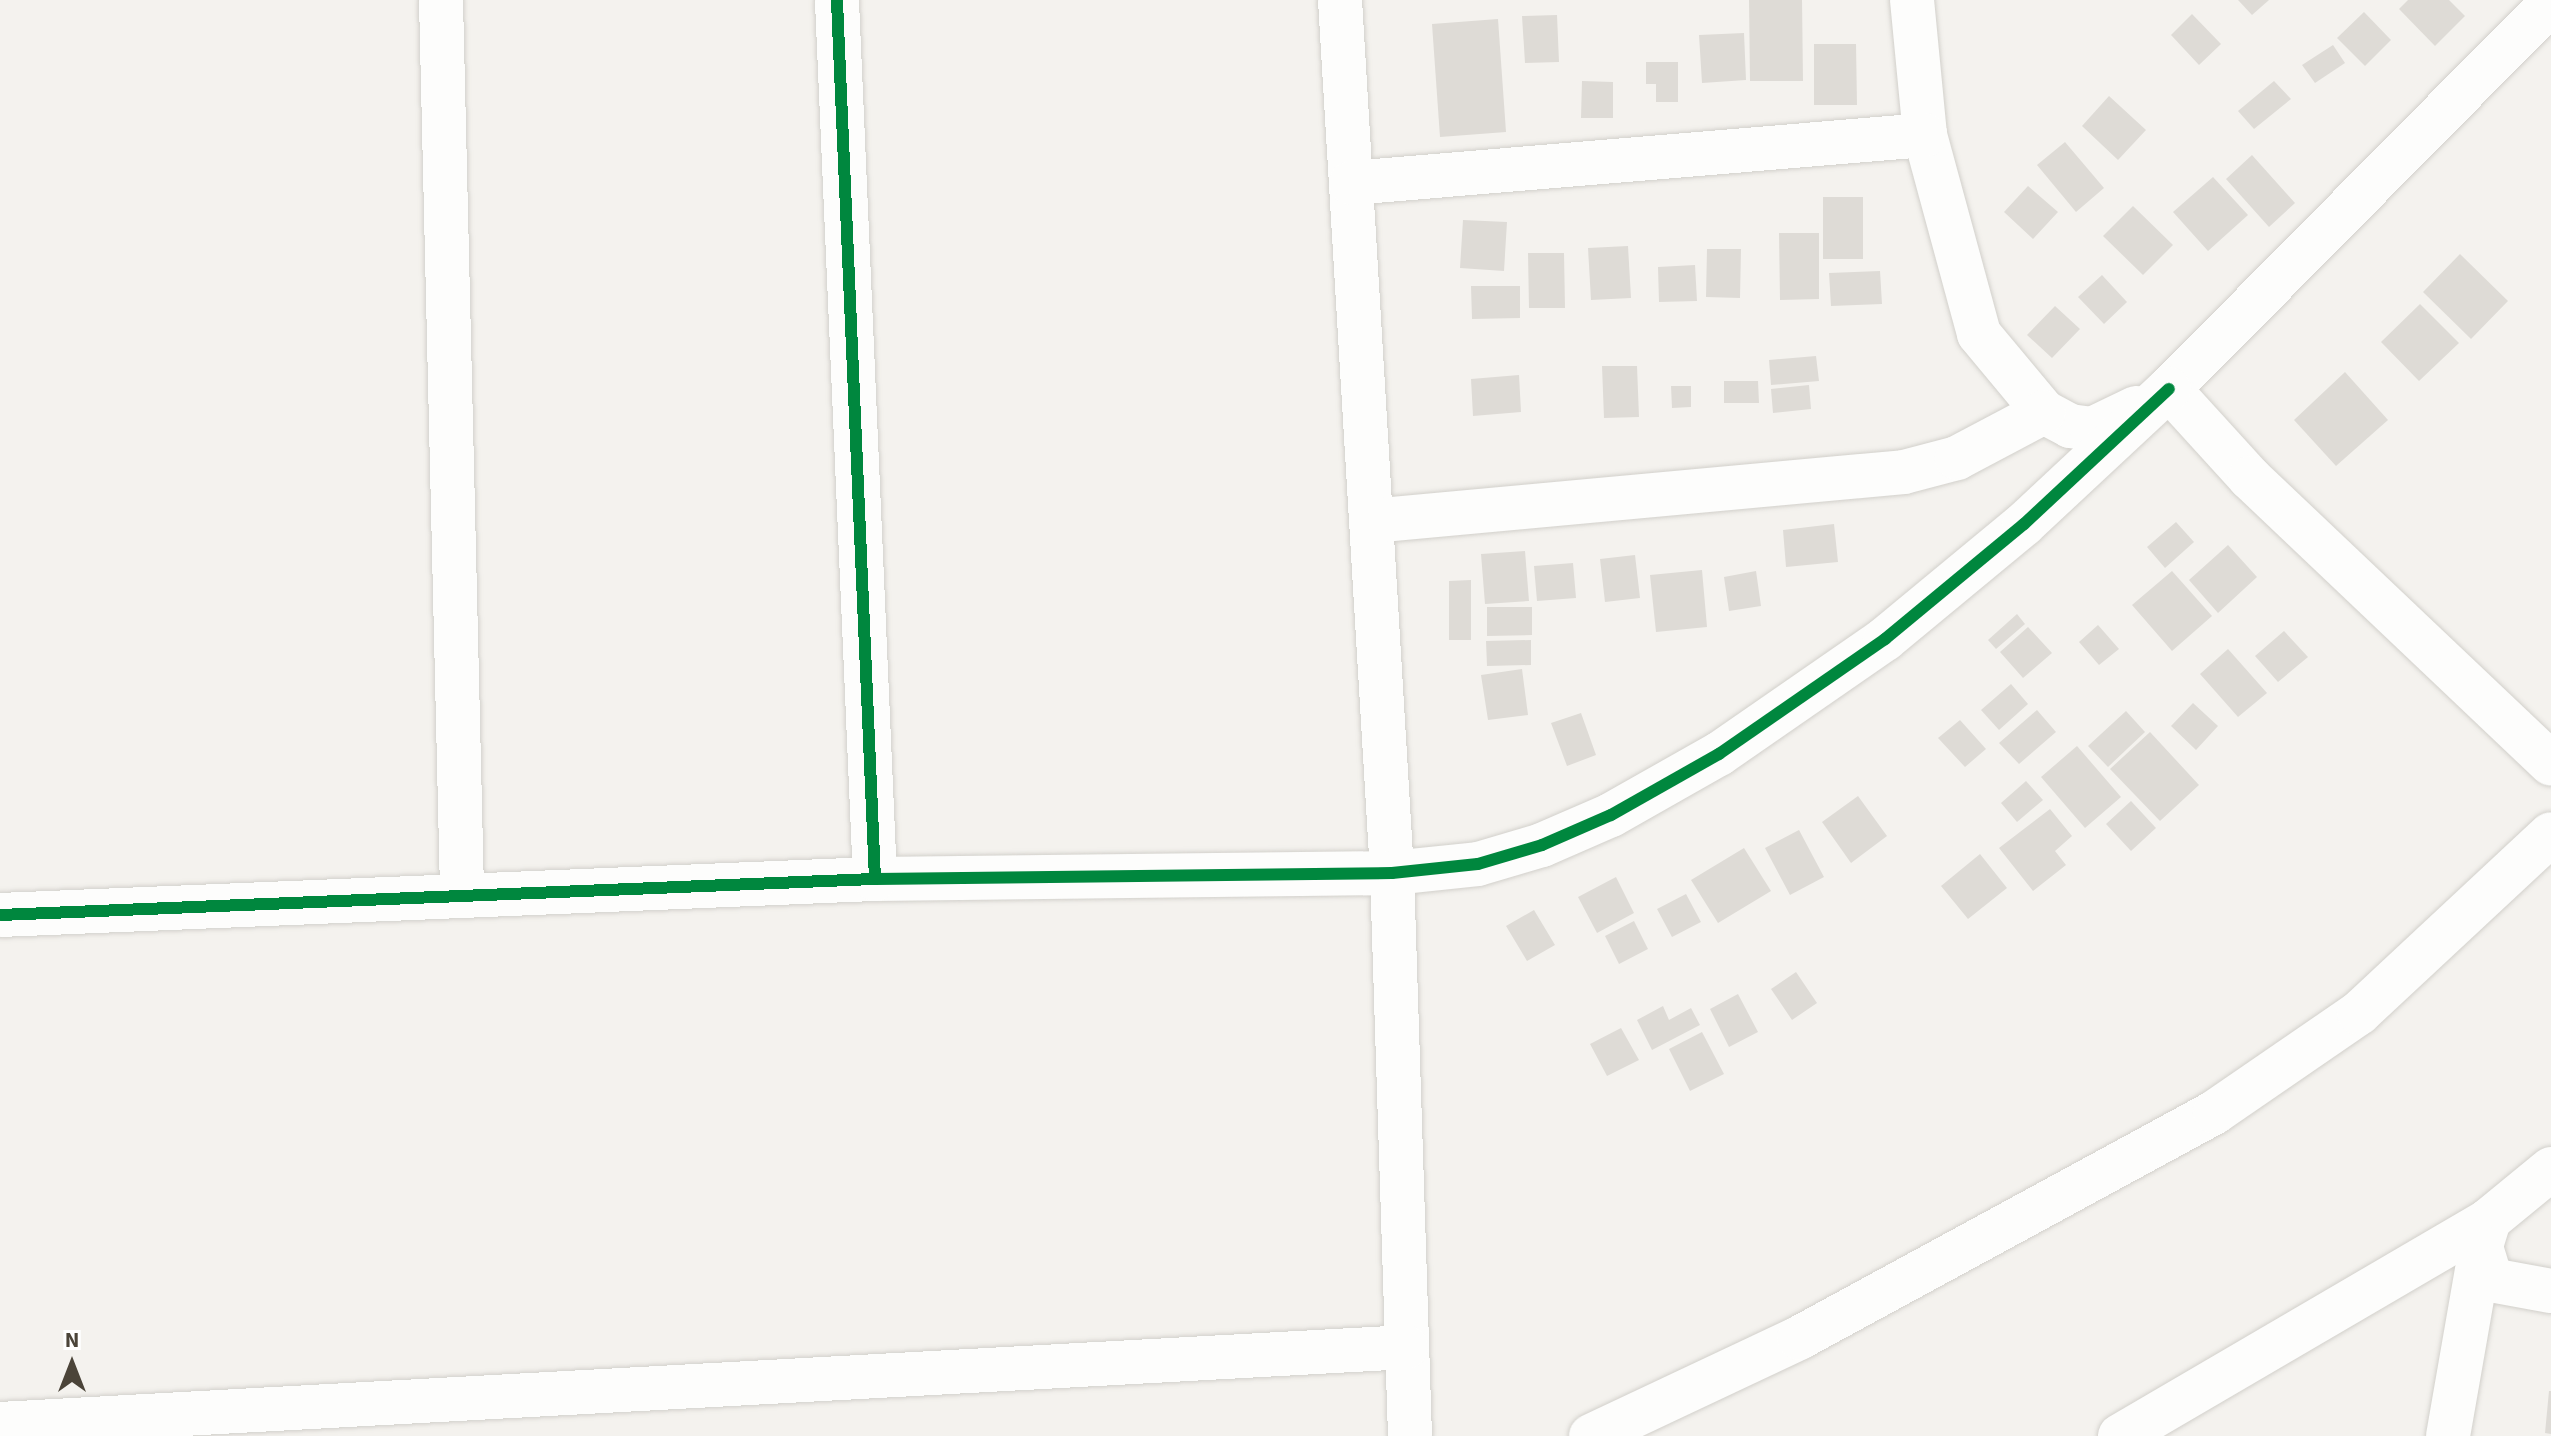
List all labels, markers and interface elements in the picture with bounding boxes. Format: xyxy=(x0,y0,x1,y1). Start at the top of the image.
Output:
north arrow xyxy=(32,1324,112,1404)
text: N xyxy=(65,1324,79,1356)

